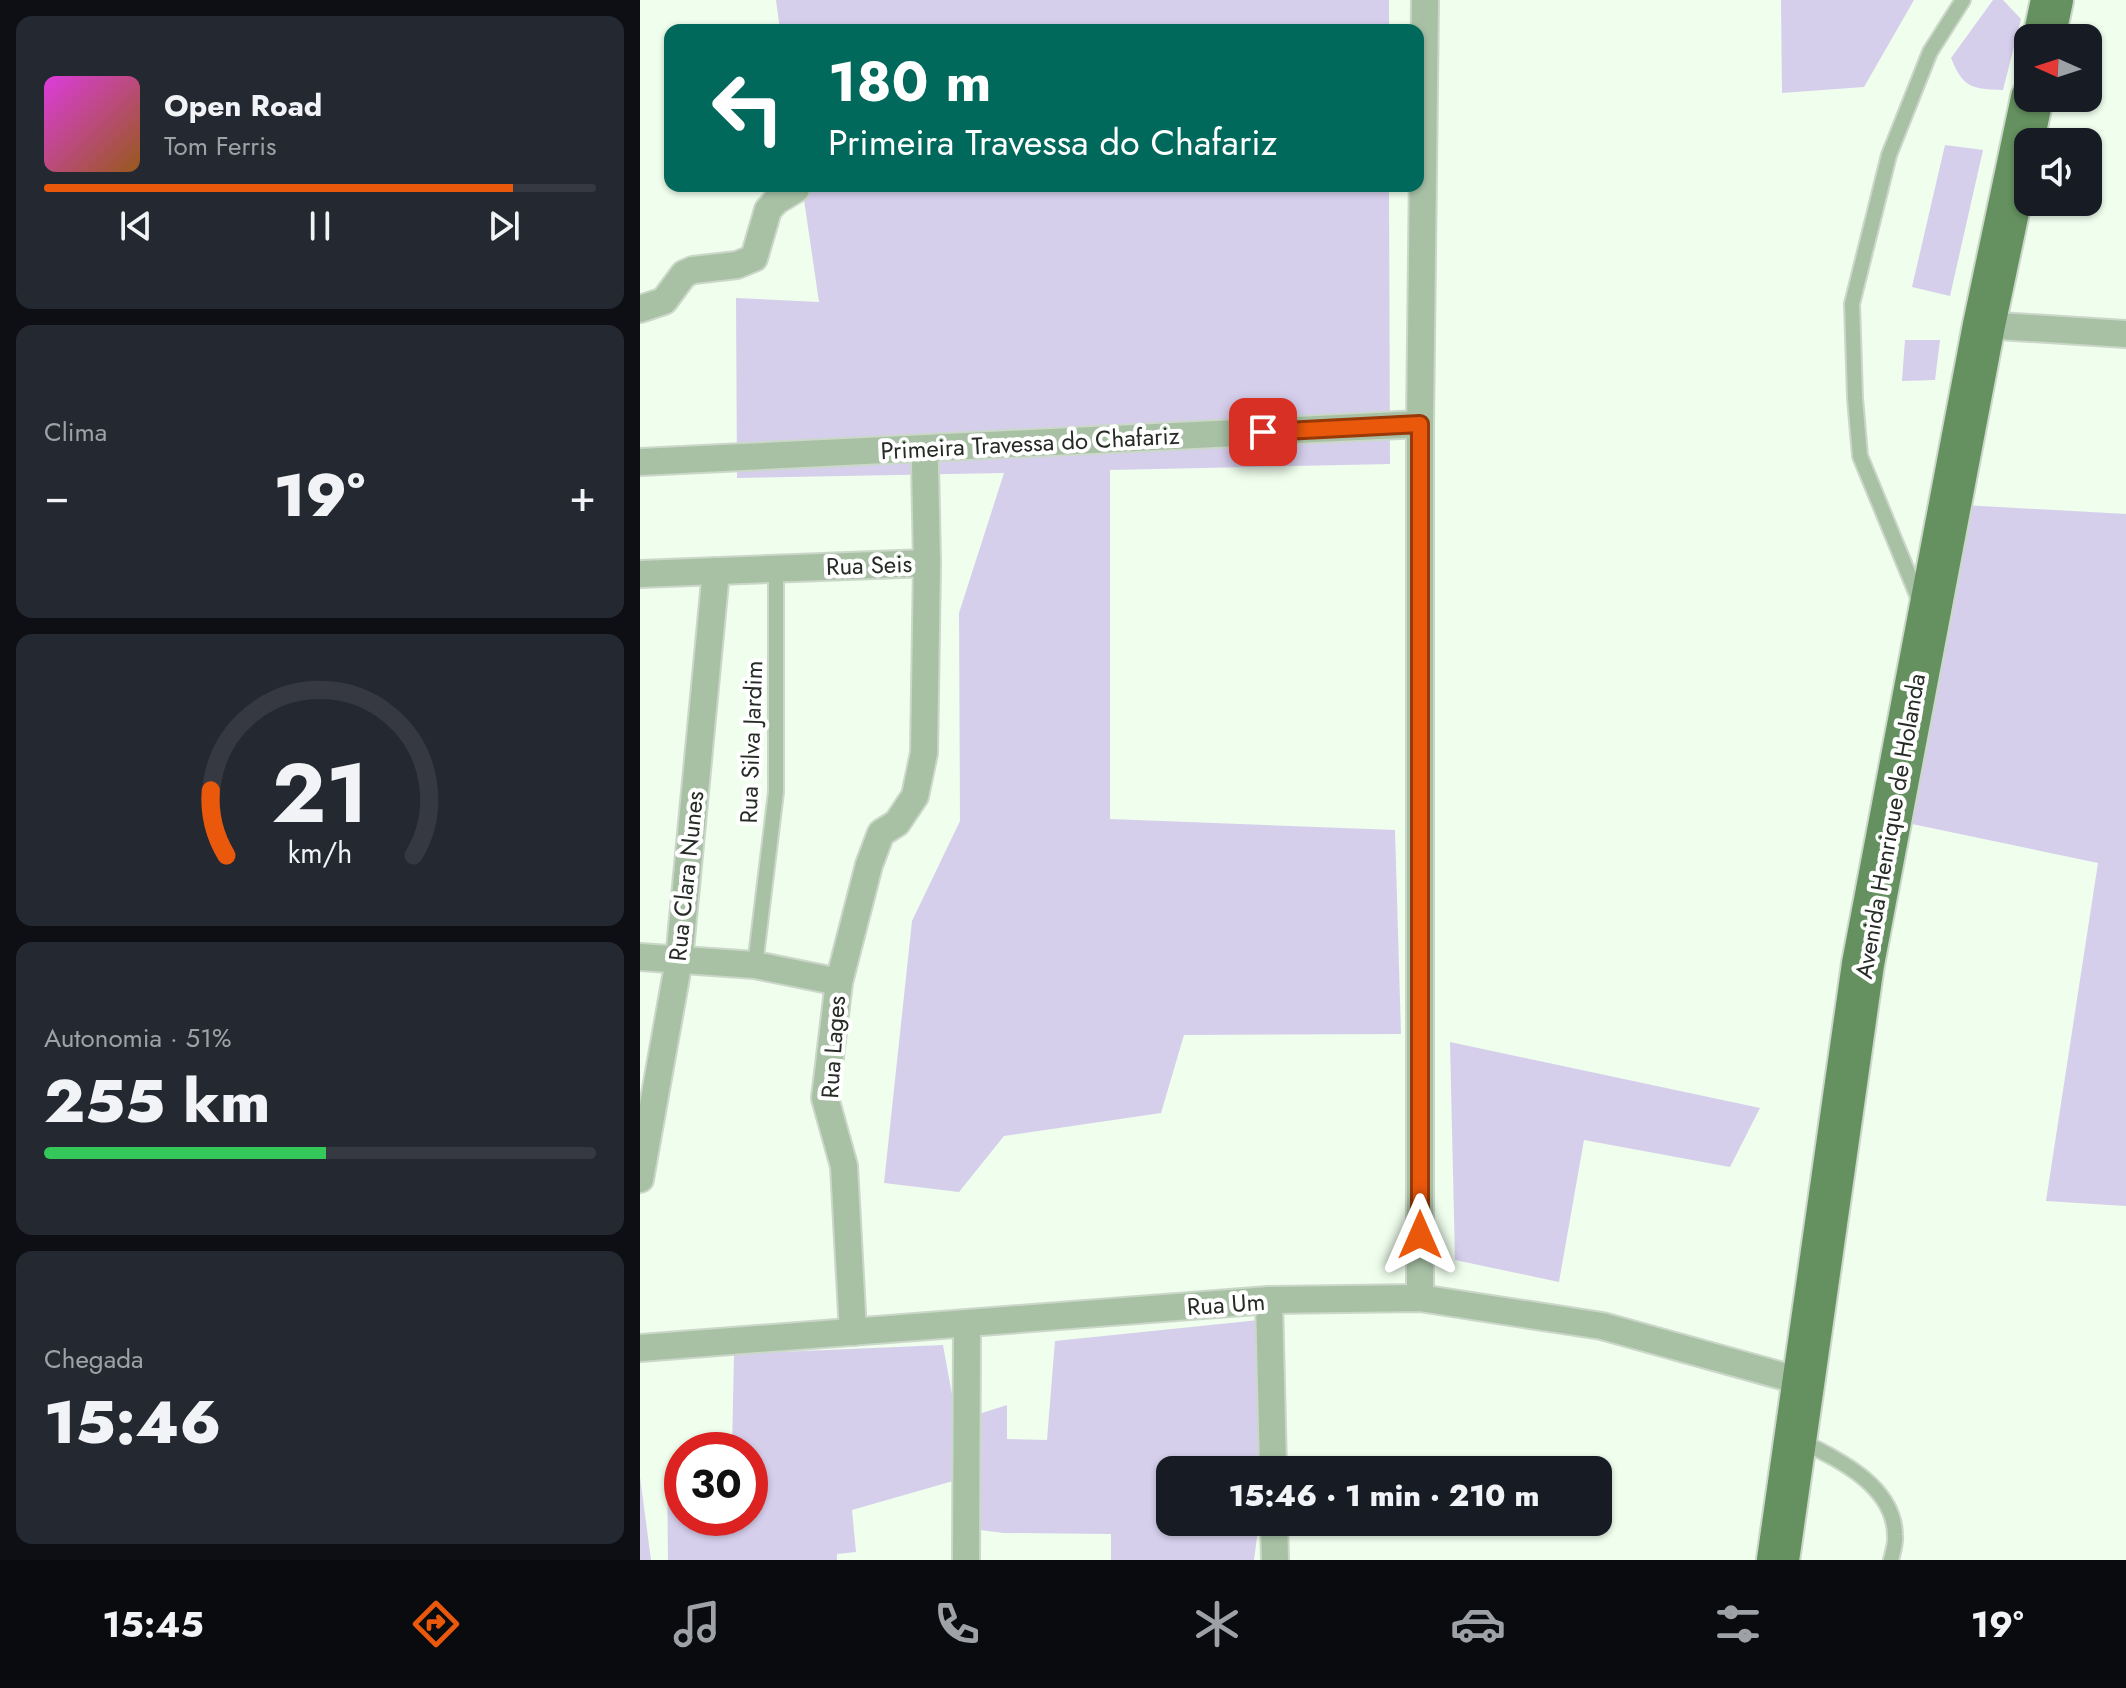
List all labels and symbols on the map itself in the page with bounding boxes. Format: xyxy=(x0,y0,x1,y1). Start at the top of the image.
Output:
north arrow xyxy=(2014,24,2102,112)
pin xyxy=(1229,398,1297,466)
street label: Primeira Travessa do Chafariz xyxy=(880,418,1180,468)
street label: Rua Seis xyxy=(825,546,913,584)
street label: Rua Silva Jardim xyxy=(731,660,771,824)
street label: Avenida Henrique de Holanda xyxy=(1846,671,1934,981)
street label: Rua Clara Nunes xyxy=(660,789,712,963)
street label: Rua Lages xyxy=(812,994,854,1100)
position arrow xyxy=(1378,1193,1462,1277)
street label: Rua Um xyxy=(1186,1284,1266,1324)
speed limit sign: 30 xyxy=(664,1432,768,1536)

